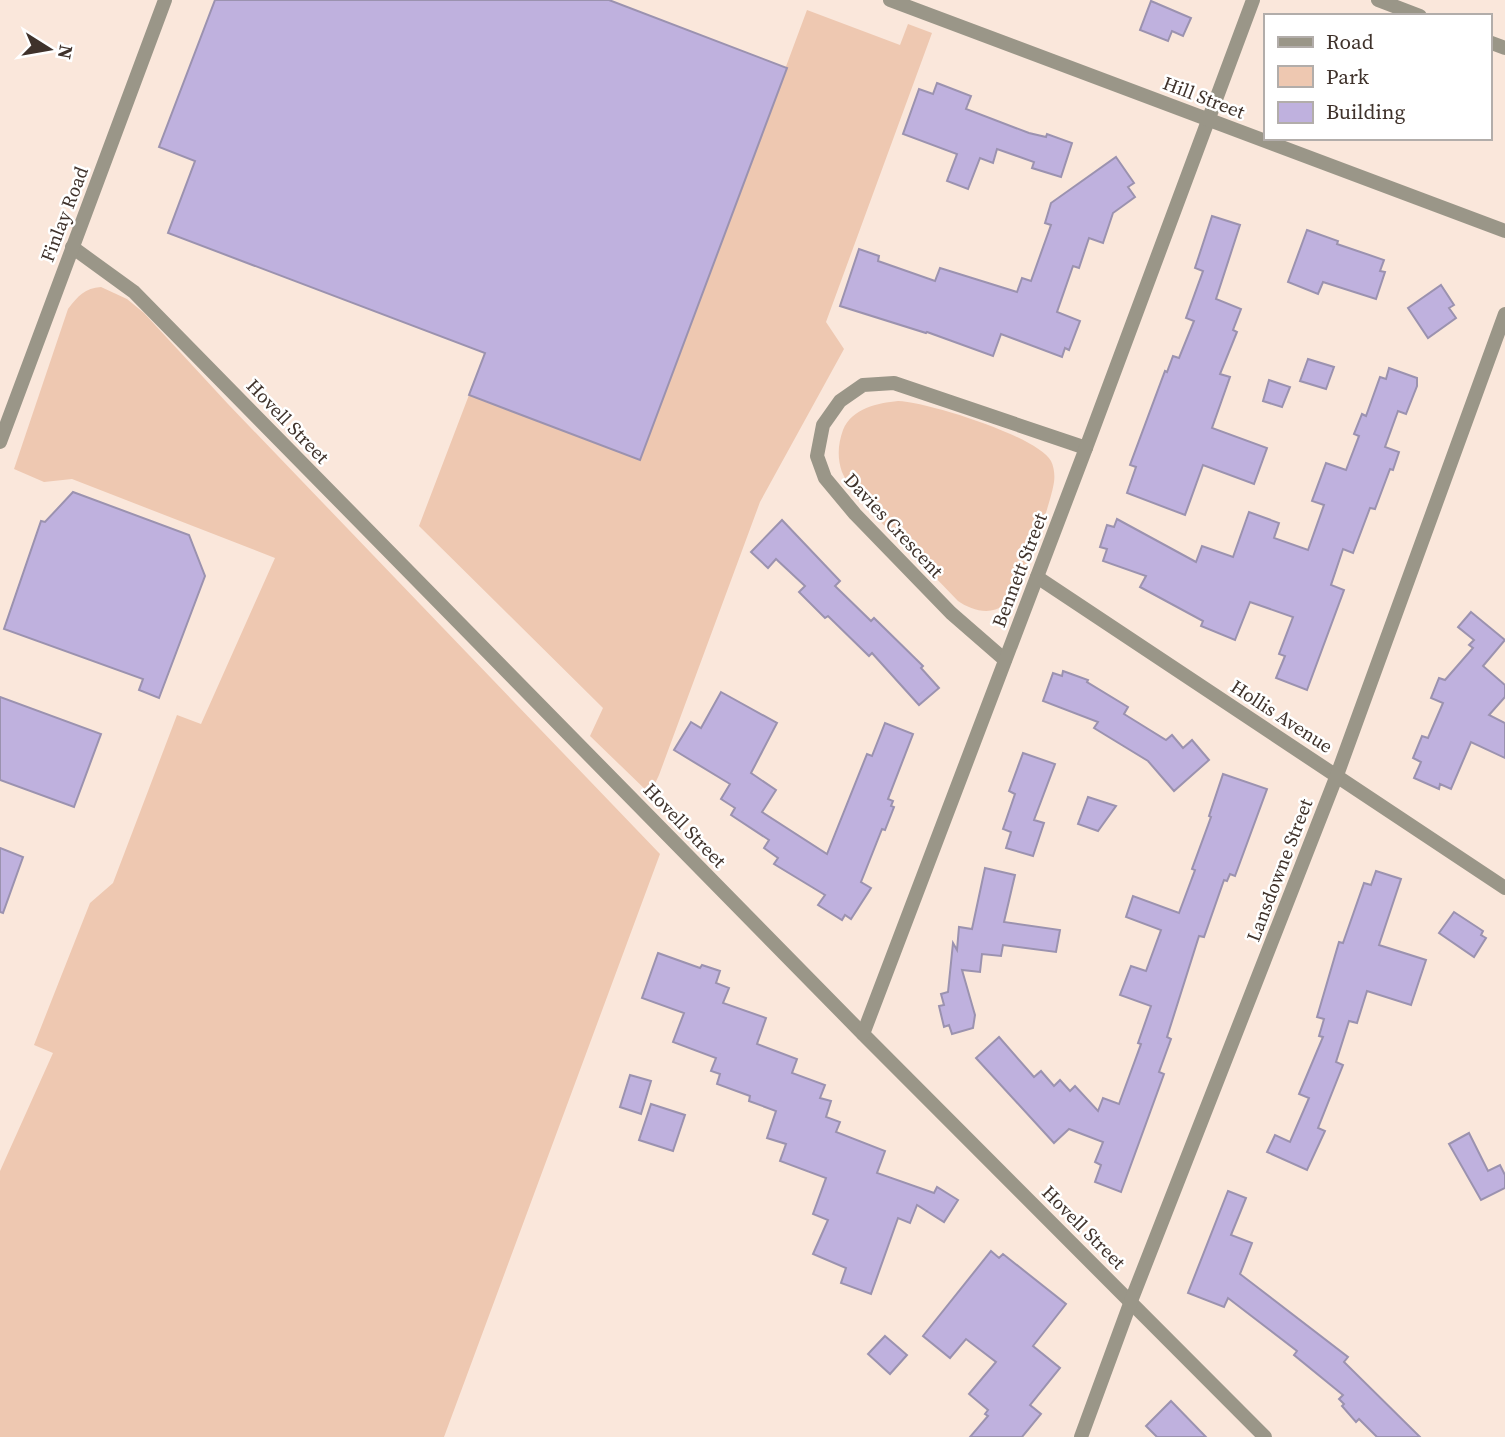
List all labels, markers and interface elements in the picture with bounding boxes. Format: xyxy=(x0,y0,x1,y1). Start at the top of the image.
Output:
north arrow xyxy=(14,14,84,84)
legend xyxy=(1264,14,1491,140)
text: Road xyxy=(1326,27,1374,56)
text: N xyxy=(52,43,80,62)
text: Park xyxy=(1326,62,1370,91)
street label: Hill Street xyxy=(1159,70,1249,125)
text: Building xyxy=(1326,97,1405,126)
street label: Finlay Road xyxy=(34,162,94,265)
street label: Hovell Street xyxy=(241,373,336,470)
street label: Davies Crescent xyxy=(839,467,950,584)
street label: Bennett Street xyxy=(985,508,1053,631)
street label: Hollis Avenue xyxy=(1226,673,1338,759)
street label: Hovell Street xyxy=(638,777,733,874)
street label: Lansdowne Street xyxy=(1240,794,1319,945)
street label: Hovell Street xyxy=(1036,1179,1132,1275)

